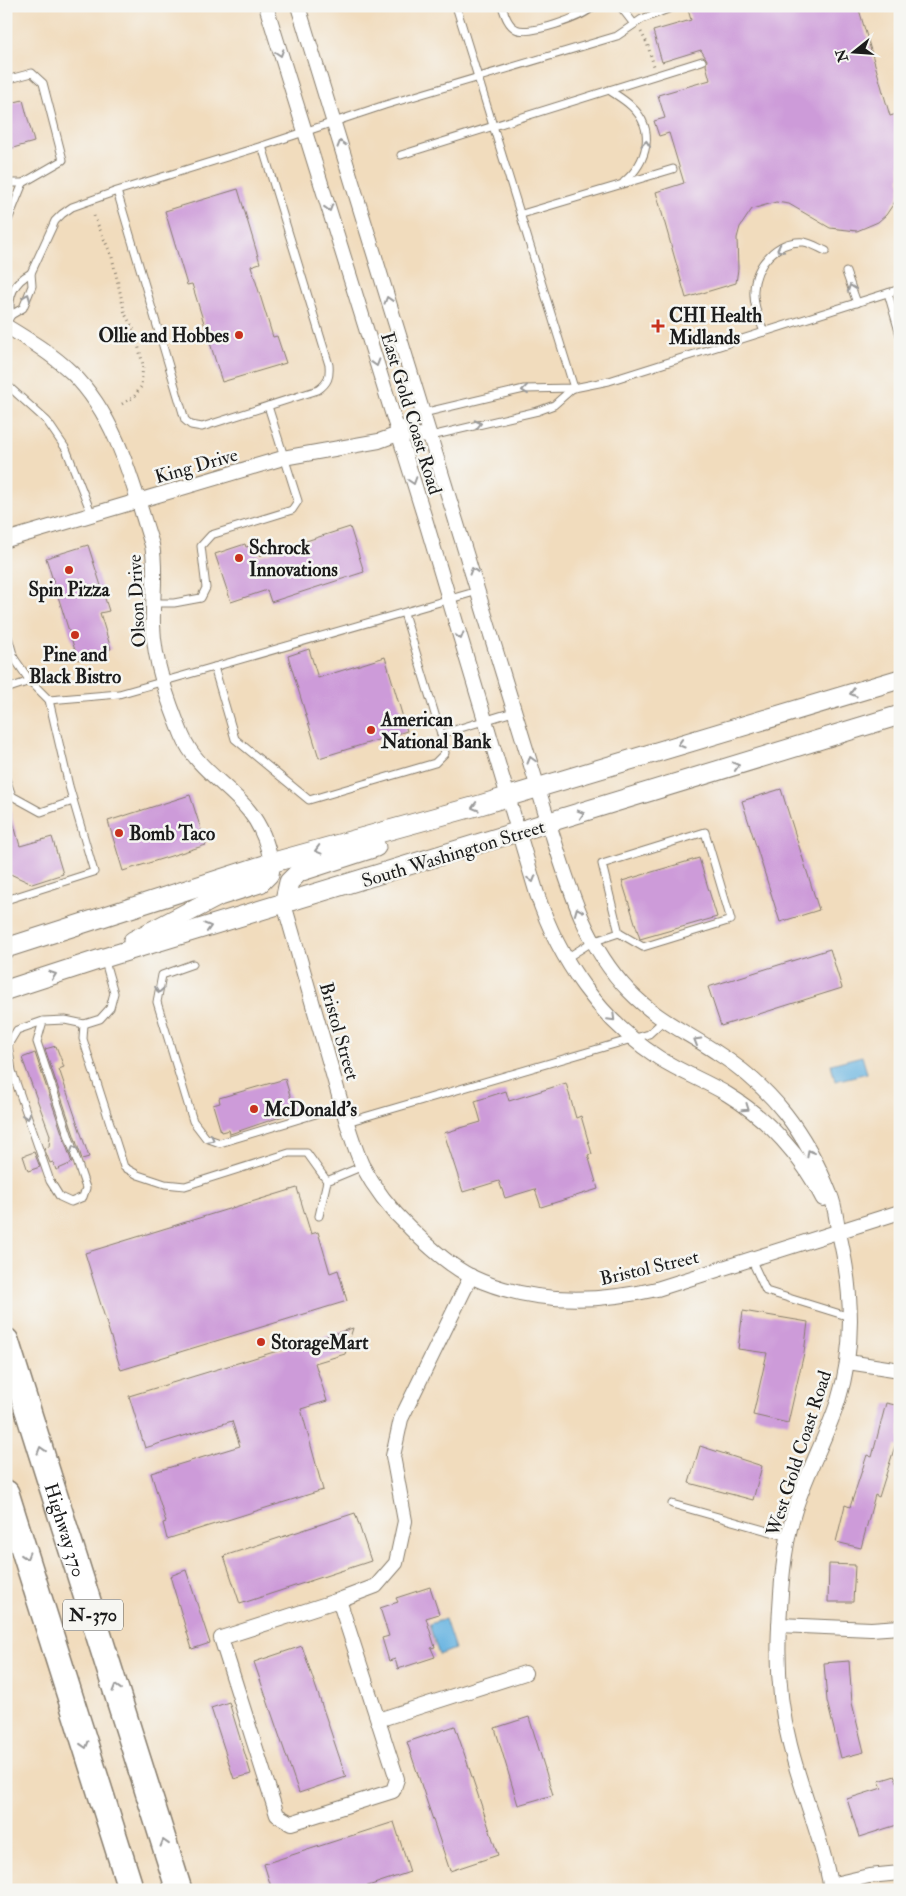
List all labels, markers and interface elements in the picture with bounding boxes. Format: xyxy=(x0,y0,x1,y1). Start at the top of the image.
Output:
north arrow xyxy=(828,28,878,78)
text: N xyxy=(832,47,852,65)
one-way arrow xyxy=(275,48,285,56)
one-way arrow xyxy=(640,140,651,148)
one-way arrow xyxy=(336,141,346,149)
one-way arrow xyxy=(323,203,333,212)
one-way arrow xyxy=(776,243,785,253)
one-way arrow xyxy=(847,284,857,292)
one-way arrow xyxy=(21,294,31,302)
one-way arrow xyxy=(384,296,394,304)
place label: CHI Health Midlands xyxy=(668,304,762,350)
marker: CHI Health Midlands xyxy=(651,319,665,333)
place label: Ollie and Hobbes xyxy=(99,324,229,348)
marker: Ollie and Hobbes xyxy=(233,329,245,341)
street label: East Gold Coast Road xyxy=(375,329,447,498)
one-way arrow xyxy=(371,359,381,367)
one-way arrow xyxy=(521,384,529,395)
one-way arrow xyxy=(473,419,482,430)
street label: King Drive xyxy=(152,443,240,489)
one-way arrow xyxy=(407,476,417,485)
place label: Schrock Innovations xyxy=(249,536,338,582)
marker: Schrock Innovations xyxy=(233,552,245,564)
street label: Olson Drive xyxy=(123,554,151,648)
marker: Spin Pizza xyxy=(63,564,75,576)
one-way arrow xyxy=(468,568,478,576)
place label: Spin Pizza xyxy=(28,578,111,603)
marker: Pine and Black Bistro xyxy=(69,629,81,641)
one-way arrow xyxy=(455,632,465,640)
place label: Pine and Black Bistro xyxy=(29,643,121,689)
one-way arrow xyxy=(849,687,858,697)
place label: American National Bank xyxy=(380,708,492,754)
marker: American National Bank xyxy=(365,724,377,736)
one-way arrow xyxy=(677,739,685,749)
one-way arrow xyxy=(526,756,536,765)
one-way arrow xyxy=(732,762,740,772)
one-way arrow xyxy=(471,801,479,811)
one-way arrow xyxy=(576,809,585,819)
street label: South Washington Street xyxy=(359,815,548,893)
place label: Bomb Taco xyxy=(129,822,215,846)
marker: Bomb Taco xyxy=(113,827,125,839)
one-way arrow xyxy=(314,844,323,855)
one-way arrow xyxy=(527,874,537,883)
one-way arrow xyxy=(574,907,584,916)
one-way arrow xyxy=(203,923,211,933)
one-way arrow xyxy=(48,971,56,981)
street label: Bristol Street xyxy=(314,980,364,1083)
one-way arrow xyxy=(155,985,165,994)
one-way arrow xyxy=(606,1012,615,1021)
one-way arrow xyxy=(694,1037,703,1047)
place label: McDonald's xyxy=(263,1098,358,1122)
one-way arrow xyxy=(740,1102,750,1111)
marker: McDonald's xyxy=(248,1103,260,1115)
one-way arrow xyxy=(22,1111,32,1120)
one-way arrow xyxy=(205,1133,214,1143)
one-way arrow xyxy=(70,1145,80,1154)
one-way arrow xyxy=(807,1150,817,1159)
street label: Bristol Street xyxy=(597,1245,701,1291)
place label: StorageMart xyxy=(271,1331,369,1356)
marker: StorageMart xyxy=(255,1336,267,1348)
street label: West Gold Coast Road xyxy=(761,1367,837,1540)
one-way arrow xyxy=(36,1446,46,1454)
street label: Highway 370 xyxy=(39,1480,91,1580)
one-way arrow xyxy=(20,1552,30,1560)
road number: N-370 xyxy=(63,1600,123,1630)
one-way arrow xyxy=(111,1684,121,1693)
one-way arrow xyxy=(80,1740,90,1748)
one-way arrow xyxy=(160,1840,170,1848)

